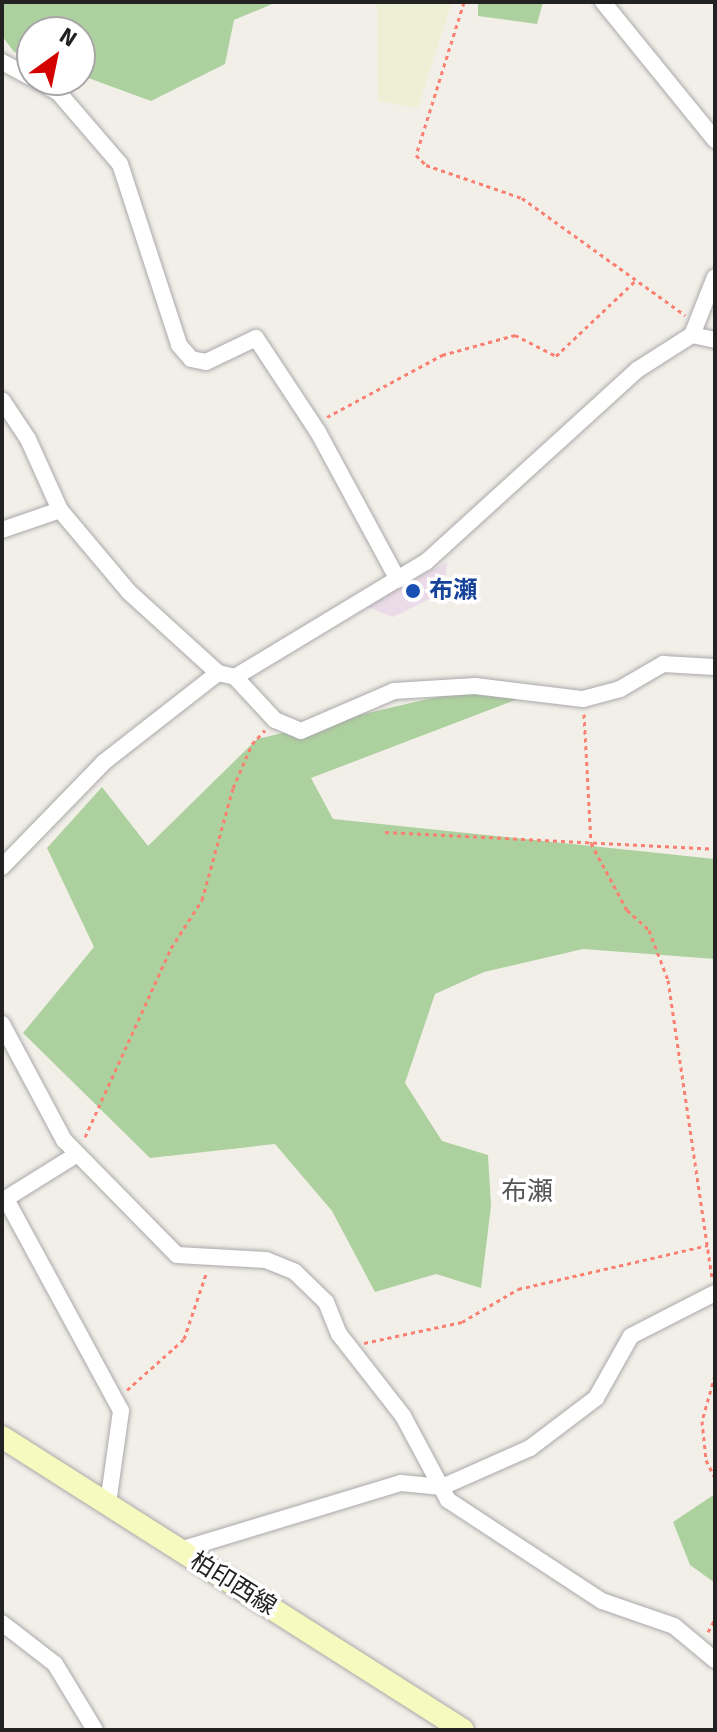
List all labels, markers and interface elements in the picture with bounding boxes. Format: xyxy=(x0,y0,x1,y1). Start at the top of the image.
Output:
north arrow xyxy=(16,16,96,96)
text: N xyxy=(54,22,82,53)
place label: 布瀬 xyxy=(429,577,477,605)
marker: 布瀬 xyxy=(404,582,422,600)
district label: 布瀬 xyxy=(501,1177,553,1209)
street label: 柏印西線 xyxy=(185,1546,281,1622)

